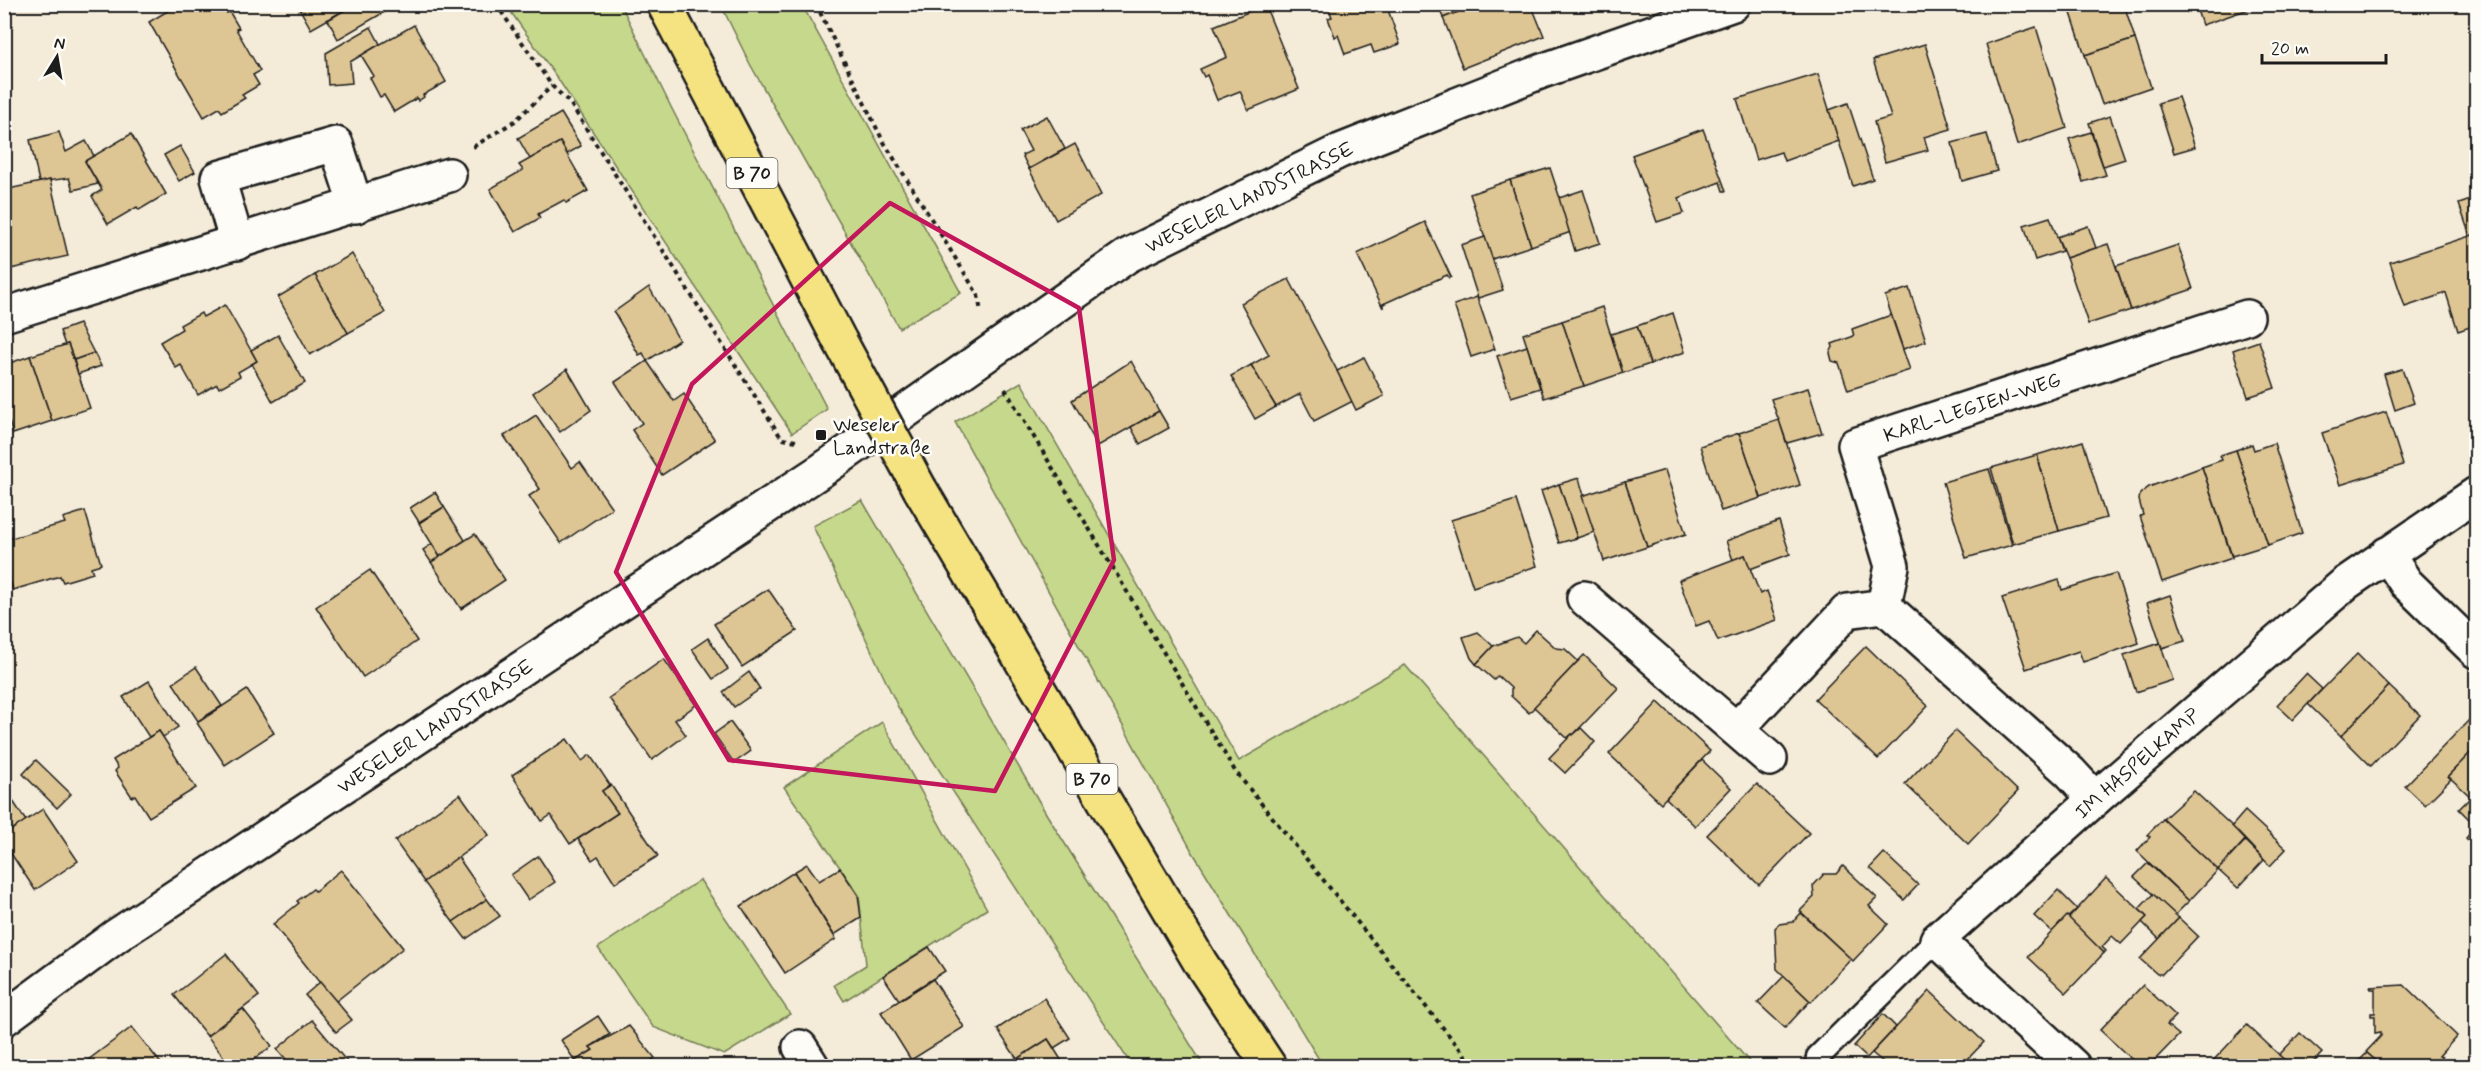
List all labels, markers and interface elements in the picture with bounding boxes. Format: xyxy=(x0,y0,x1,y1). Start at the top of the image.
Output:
north arrow xyxy=(27,27,87,87)
scale bar xyxy=(2262,27,2386,65)
text: N xyxy=(52,32,67,55)
text: 20 m xyxy=(2271,37,2309,61)
street label: WESELER LANDSTRASSE xyxy=(1141,136,1358,261)
road number: B 70 xyxy=(726,158,777,188)
street label: KARL-LEGIEN-WEG xyxy=(1880,367,2065,450)
place label: Weseler Landstraße xyxy=(833,412,931,462)
marker: Weseler Landstraße xyxy=(814,428,828,442)
street label: WESELER LANDSTRASSE xyxy=(332,654,539,801)
street label: IM HASPELKAMP xyxy=(2070,702,2206,826)
road number: B 70 xyxy=(1066,764,1118,794)

